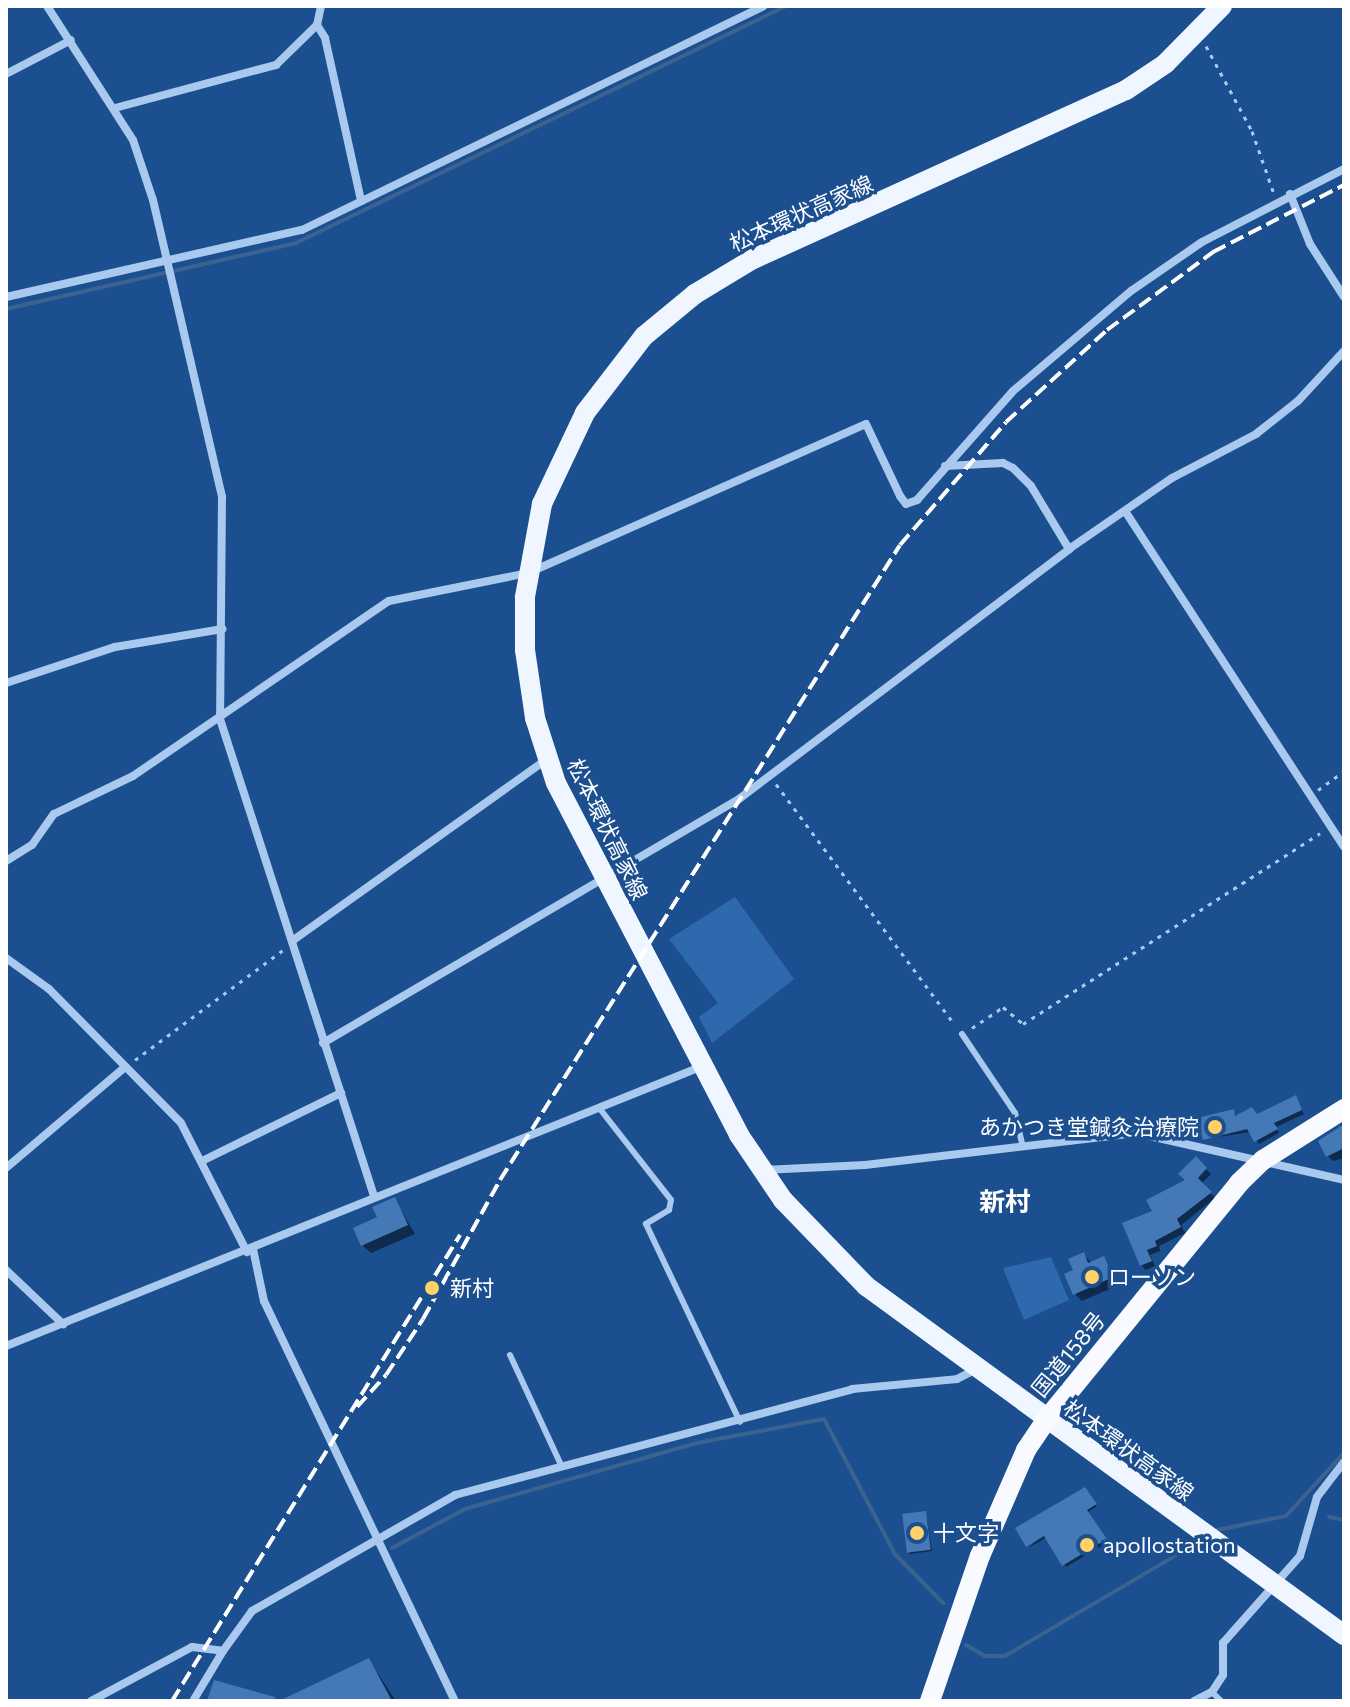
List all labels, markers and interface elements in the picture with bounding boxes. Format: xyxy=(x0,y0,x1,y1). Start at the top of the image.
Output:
street label: 松本環状高家線 xyxy=(725,170,877,256)
street label: 松本環状高家線 xyxy=(562,754,654,904)
place label: あかつき堂鍼灸治療院 xyxy=(979,1114,1199,1140)
marker: あかつき堂鍼灸治療院 xyxy=(1206,1118,1224,1136)
district label: 新村 xyxy=(979,1185,1031,1217)
place label: ローソン xyxy=(1108,1264,1196,1290)
marker: ローソン xyxy=(1083,1268,1101,1286)
place label: 新村 xyxy=(450,1275,494,1301)
marker: 新村 xyxy=(421,1277,443,1299)
street label: 国道158号 xyxy=(1026,1306,1110,1402)
street label: 松本環状高家線 xyxy=(1059,1394,1199,1506)
place label: 十文字 xyxy=(933,1520,999,1546)
marker: 十文字 xyxy=(908,1524,926,1542)
place label: apollostation xyxy=(1103,1532,1236,1558)
marker: apollostation xyxy=(1078,1536,1096,1554)

